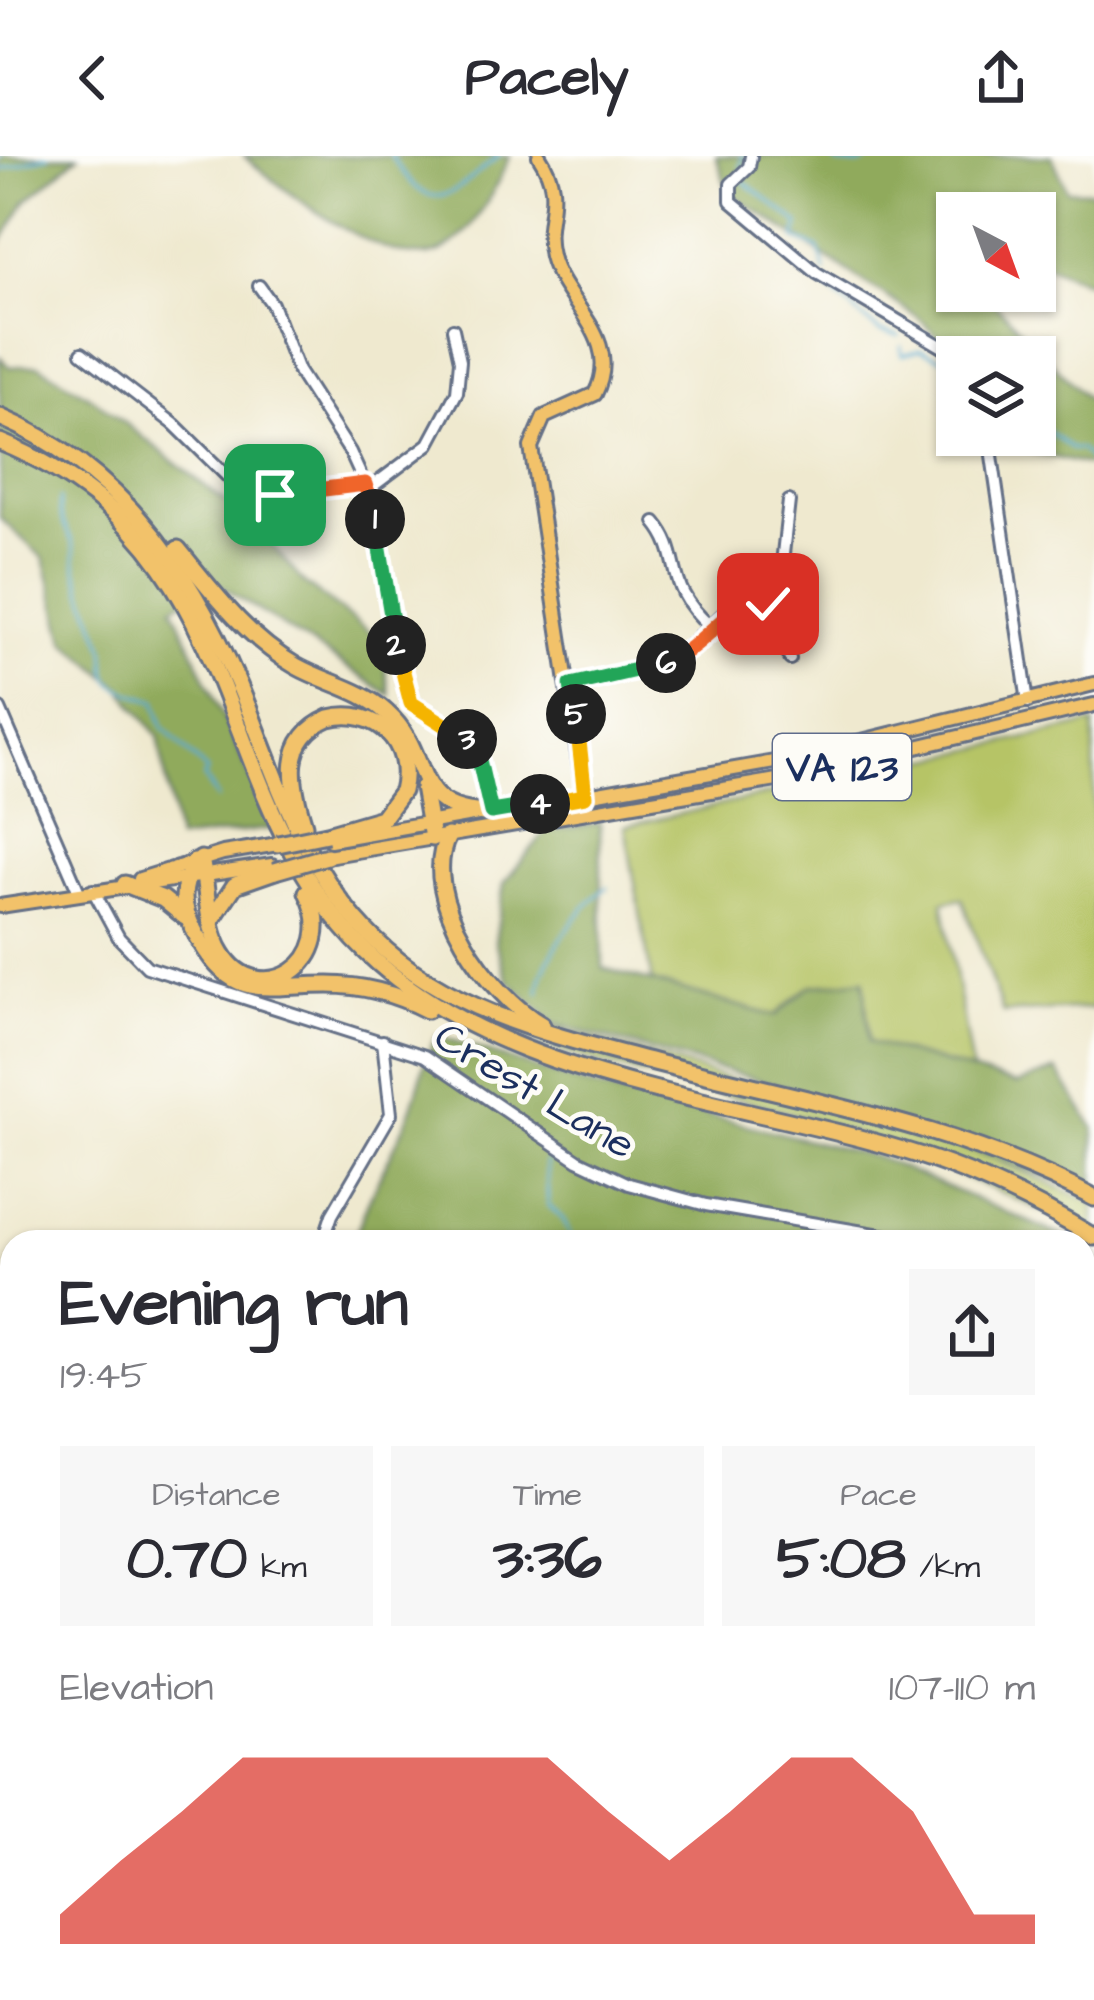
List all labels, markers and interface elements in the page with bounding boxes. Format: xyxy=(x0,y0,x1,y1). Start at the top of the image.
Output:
text: Pacely xyxy=(465,41,629,116)
icon: back xyxy=(60,45,126,111)
icon: share xyxy=(968,45,1034,111)
north arrow xyxy=(936,192,1056,312)
map controls xyxy=(936,192,1056,456)
button: layers xyxy=(936,336,1056,456)
pin xyxy=(224,444,326,546)
icon: arrive xyxy=(242,462,308,528)
pin: 1 xyxy=(345,489,405,549)
text: 1 xyxy=(373,496,377,542)
pin xyxy=(717,553,819,655)
icon: check xyxy=(735,571,801,637)
pin: 2 xyxy=(366,615,426,675)
text: 2 xyxy=(387,622,405,668)
pin: 6 xyxy=(636,633,696,693)
text: 6 xyxy=(656,640,676,686)
pin: 5 xyxy=(546,684,606,744)
text: 5 xyxy=(564,691,588,737)
pin: 3 xyxy=(437,709,497,769)
text: 3 xyxy=(459,716,475,762)
road number: VA 123 xyxy=(773,734,911,800)
pin: 4 xyxy=(510,774,570,834)
text: 4 xyxy=(529,781,551,827)
street label: Crest Lane xyxy=(423,1009,646,1174)
text: Evening run xyxy=(60,1259,408,1351)
button: share xyxy=(909,1269,1035,1395)
text: 19:45 xyxy=(60,1350,148,1404)
text: Distance xyxy=(152,1472,281,1518)
text: Time xyxy=(513,1472,582,1518)
text: Pace xyxy=(840,1472,917,1518)
text: 0.70 xyxy=(126,1518,247,1601)
text: 3:36 xyxy=(493,1518,602,1601)
text: 5:08 xyxy=(777,1518,906,1601)
text: km xyxy=(247,1544,307,1590)
text: /km xyxy=(906,1544,980,1590)
text: Elevation xyxy=(60,1662,214,1716)
text: 107–110 m xyxy=(889,1662,1035,1716)

